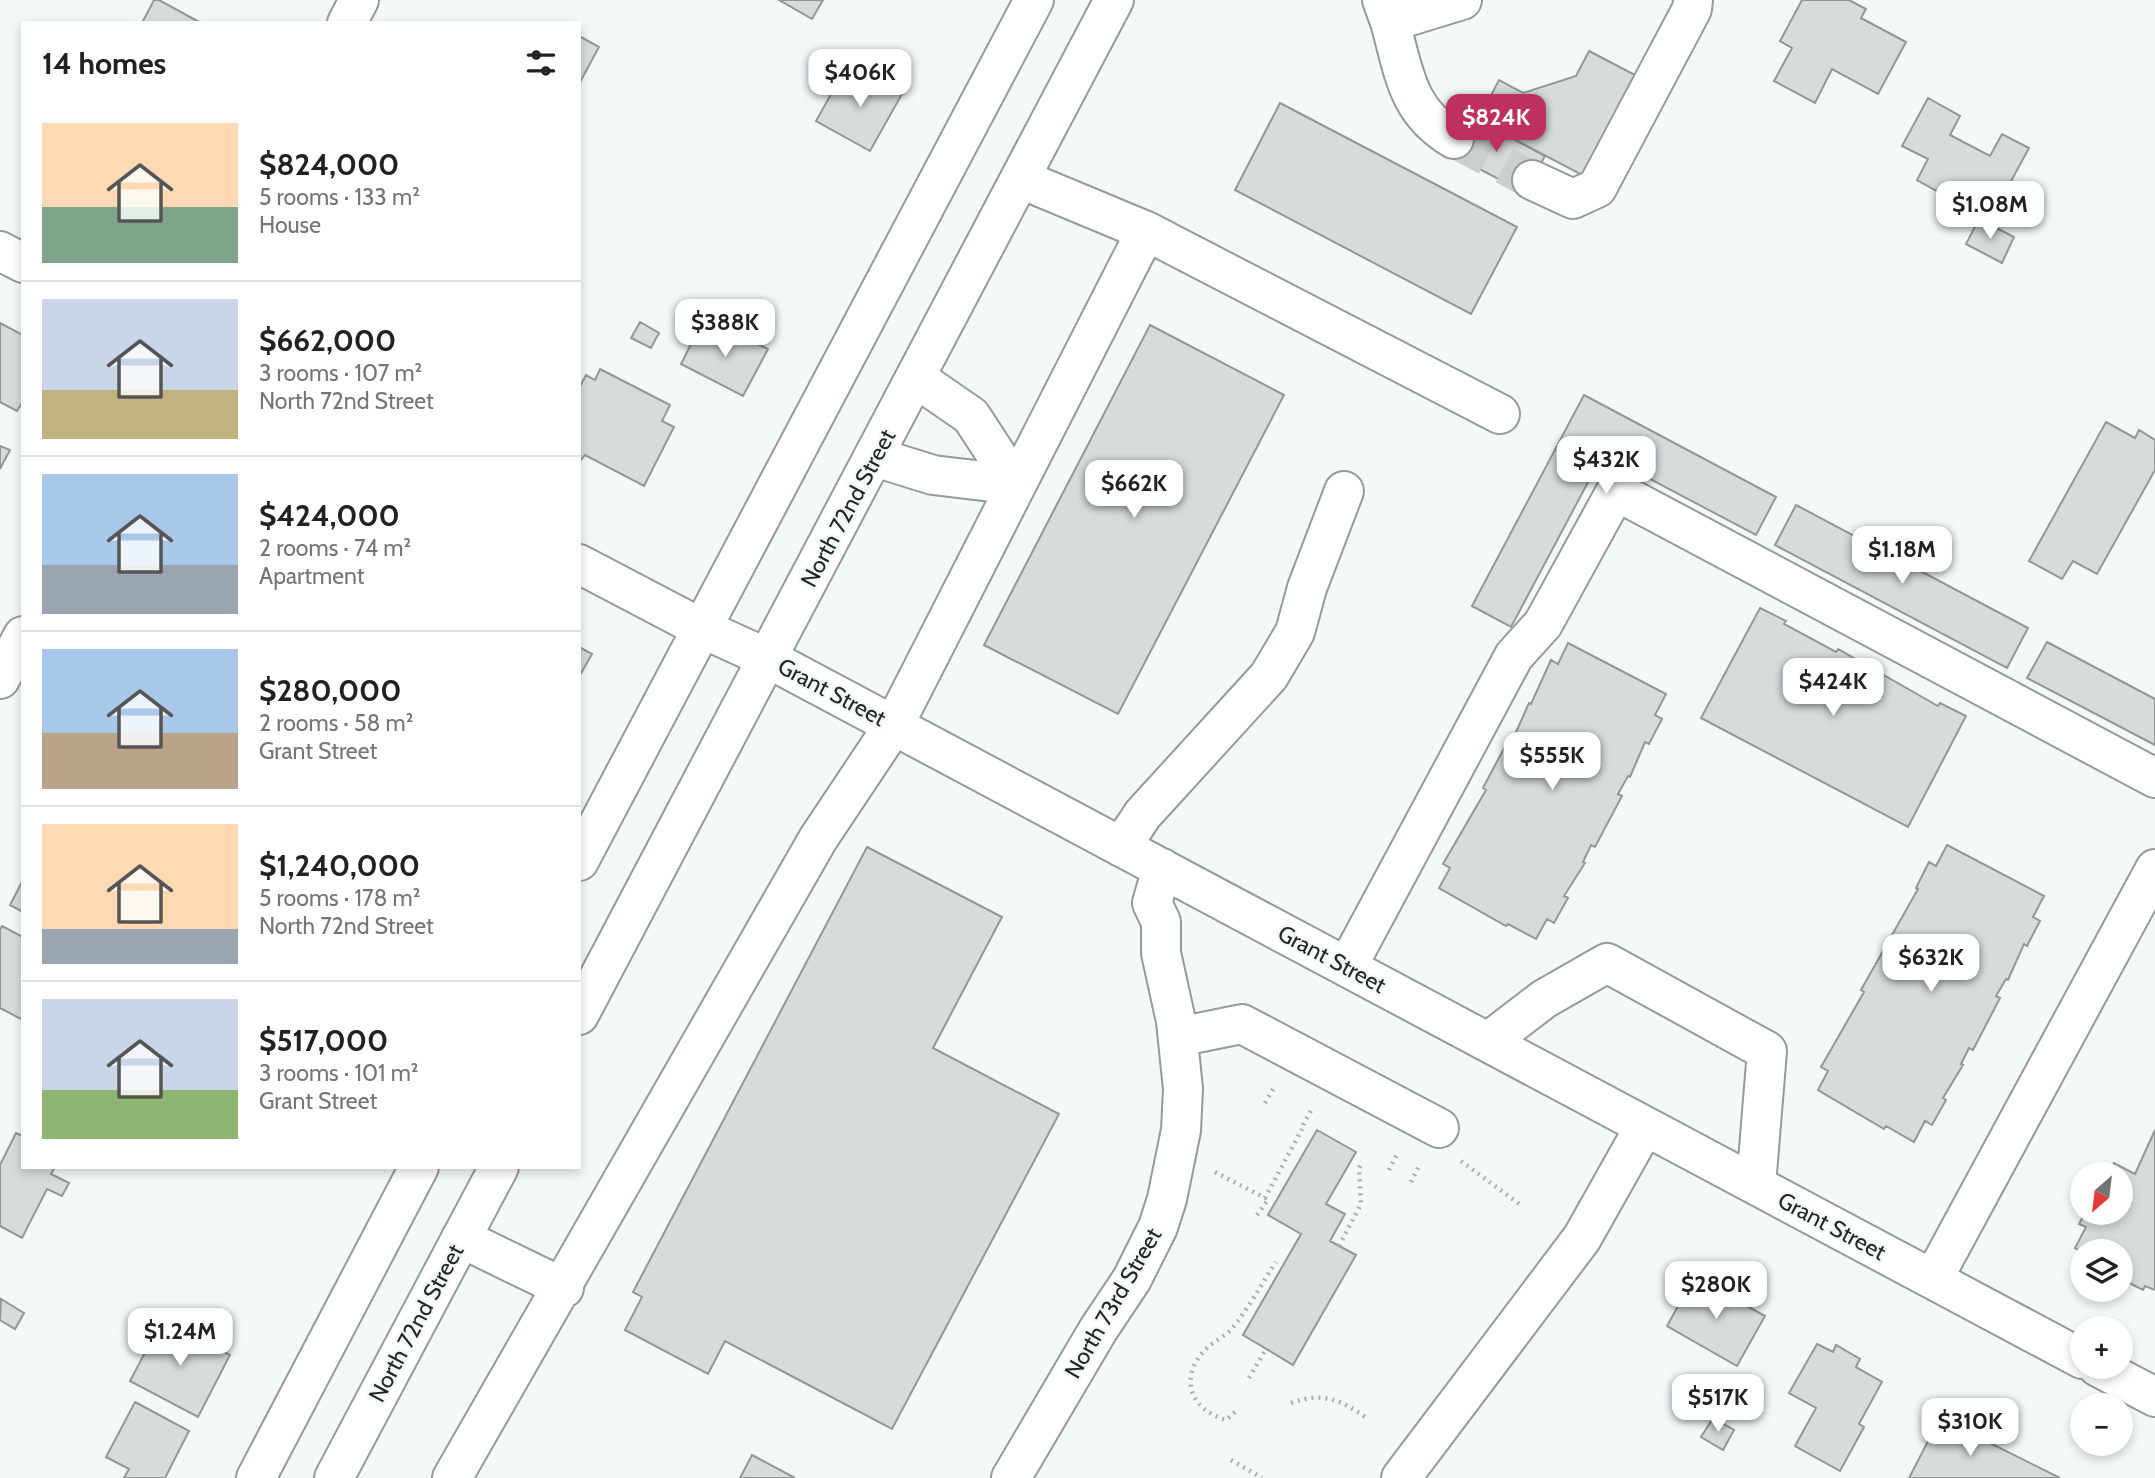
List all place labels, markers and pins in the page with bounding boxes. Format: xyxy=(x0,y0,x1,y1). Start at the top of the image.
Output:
pin: $406K xyxy=(811,50,909,109)
pin: $824K xyxy=(1447,94,1545,154)
pin: $1.08M xyxy=(1933,182,2047,241)
pin: $388K xyxy=(676,300,774,359)
pin: $432K xyxy=(1557,436,1655,496)
pin: $662K xyxy=(1085,461,1183,520)
pin: $1.18M xyxy=(1845,526,1959,586)
pin: $424K xyxy=(1784,658,1882,718)
pin: $555K xyxy=(1503,732,1601,792)
pin: $632K xyxy=(1882,934,1980,994)
pin: $280K xyxy=(1667,1262,1765,1321)
pin: $1.24M xyxy=(123,1308,237,1368)
pin: $517K xyxy=(1669,1374,1767,1434)
pin: $310K xyxy=(1921,1398,2019,1458)

